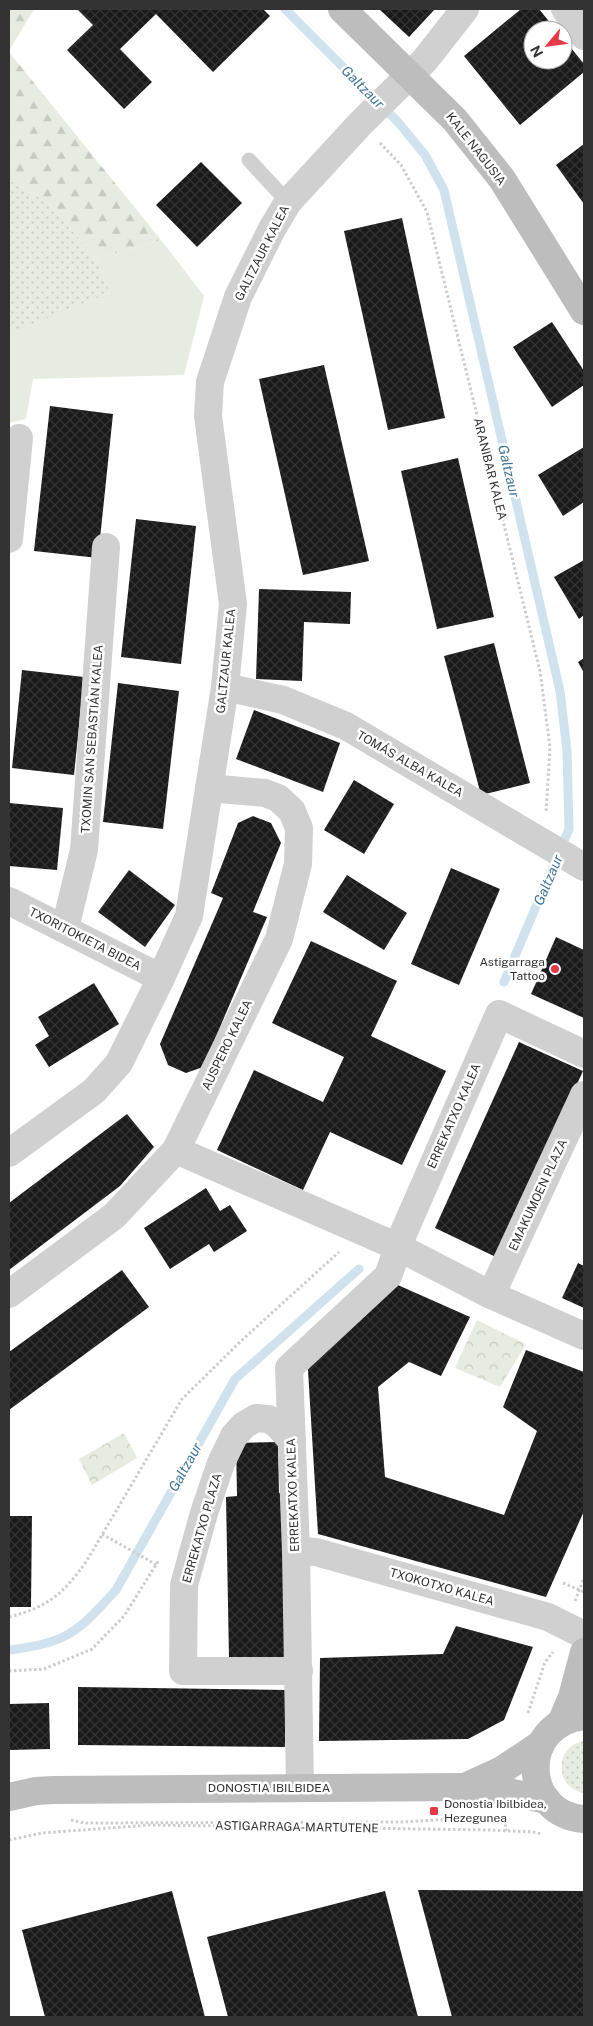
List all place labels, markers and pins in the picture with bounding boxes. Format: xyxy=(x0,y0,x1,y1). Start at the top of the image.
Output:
place label: Astigarraga Tattoo xyxy=(479,955,545,983)
marker: Astigarraga Tattoo xyxy=(549,963,561,975)
place label: Donostia Ibilbidea, Hezegunea xyxy=(444,1797,547,1825)
marker: Donostia Ibilbidea, Hezegunea xyxy=(428,1805,440,1817)

